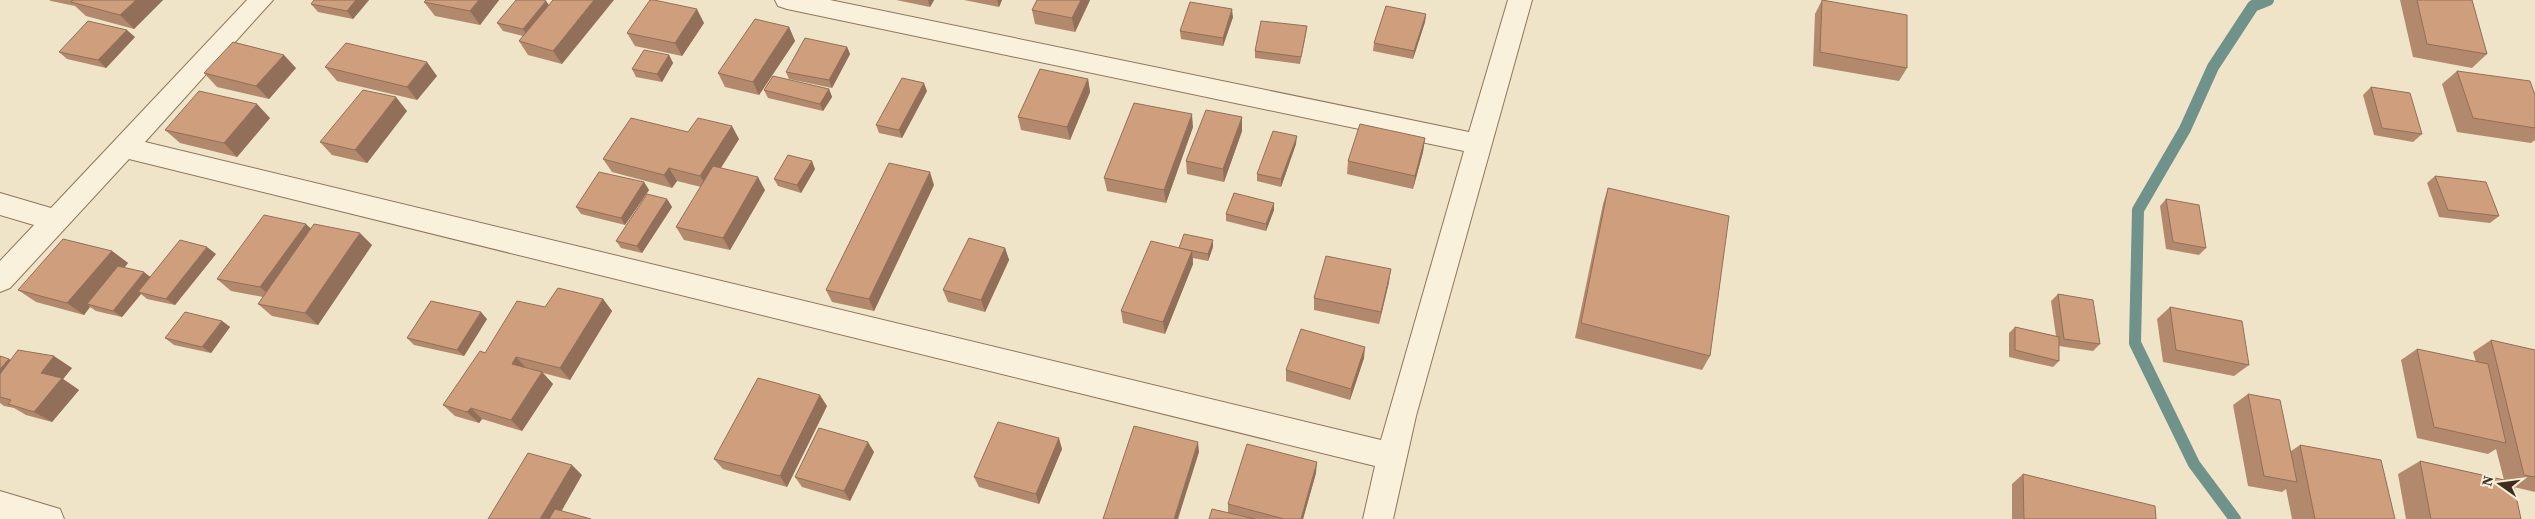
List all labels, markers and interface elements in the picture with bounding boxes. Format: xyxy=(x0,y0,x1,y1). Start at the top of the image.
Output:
north arrow xyxy=(2475,459,2525,509)
text: N xyxy=(2476,473,2498,488)

